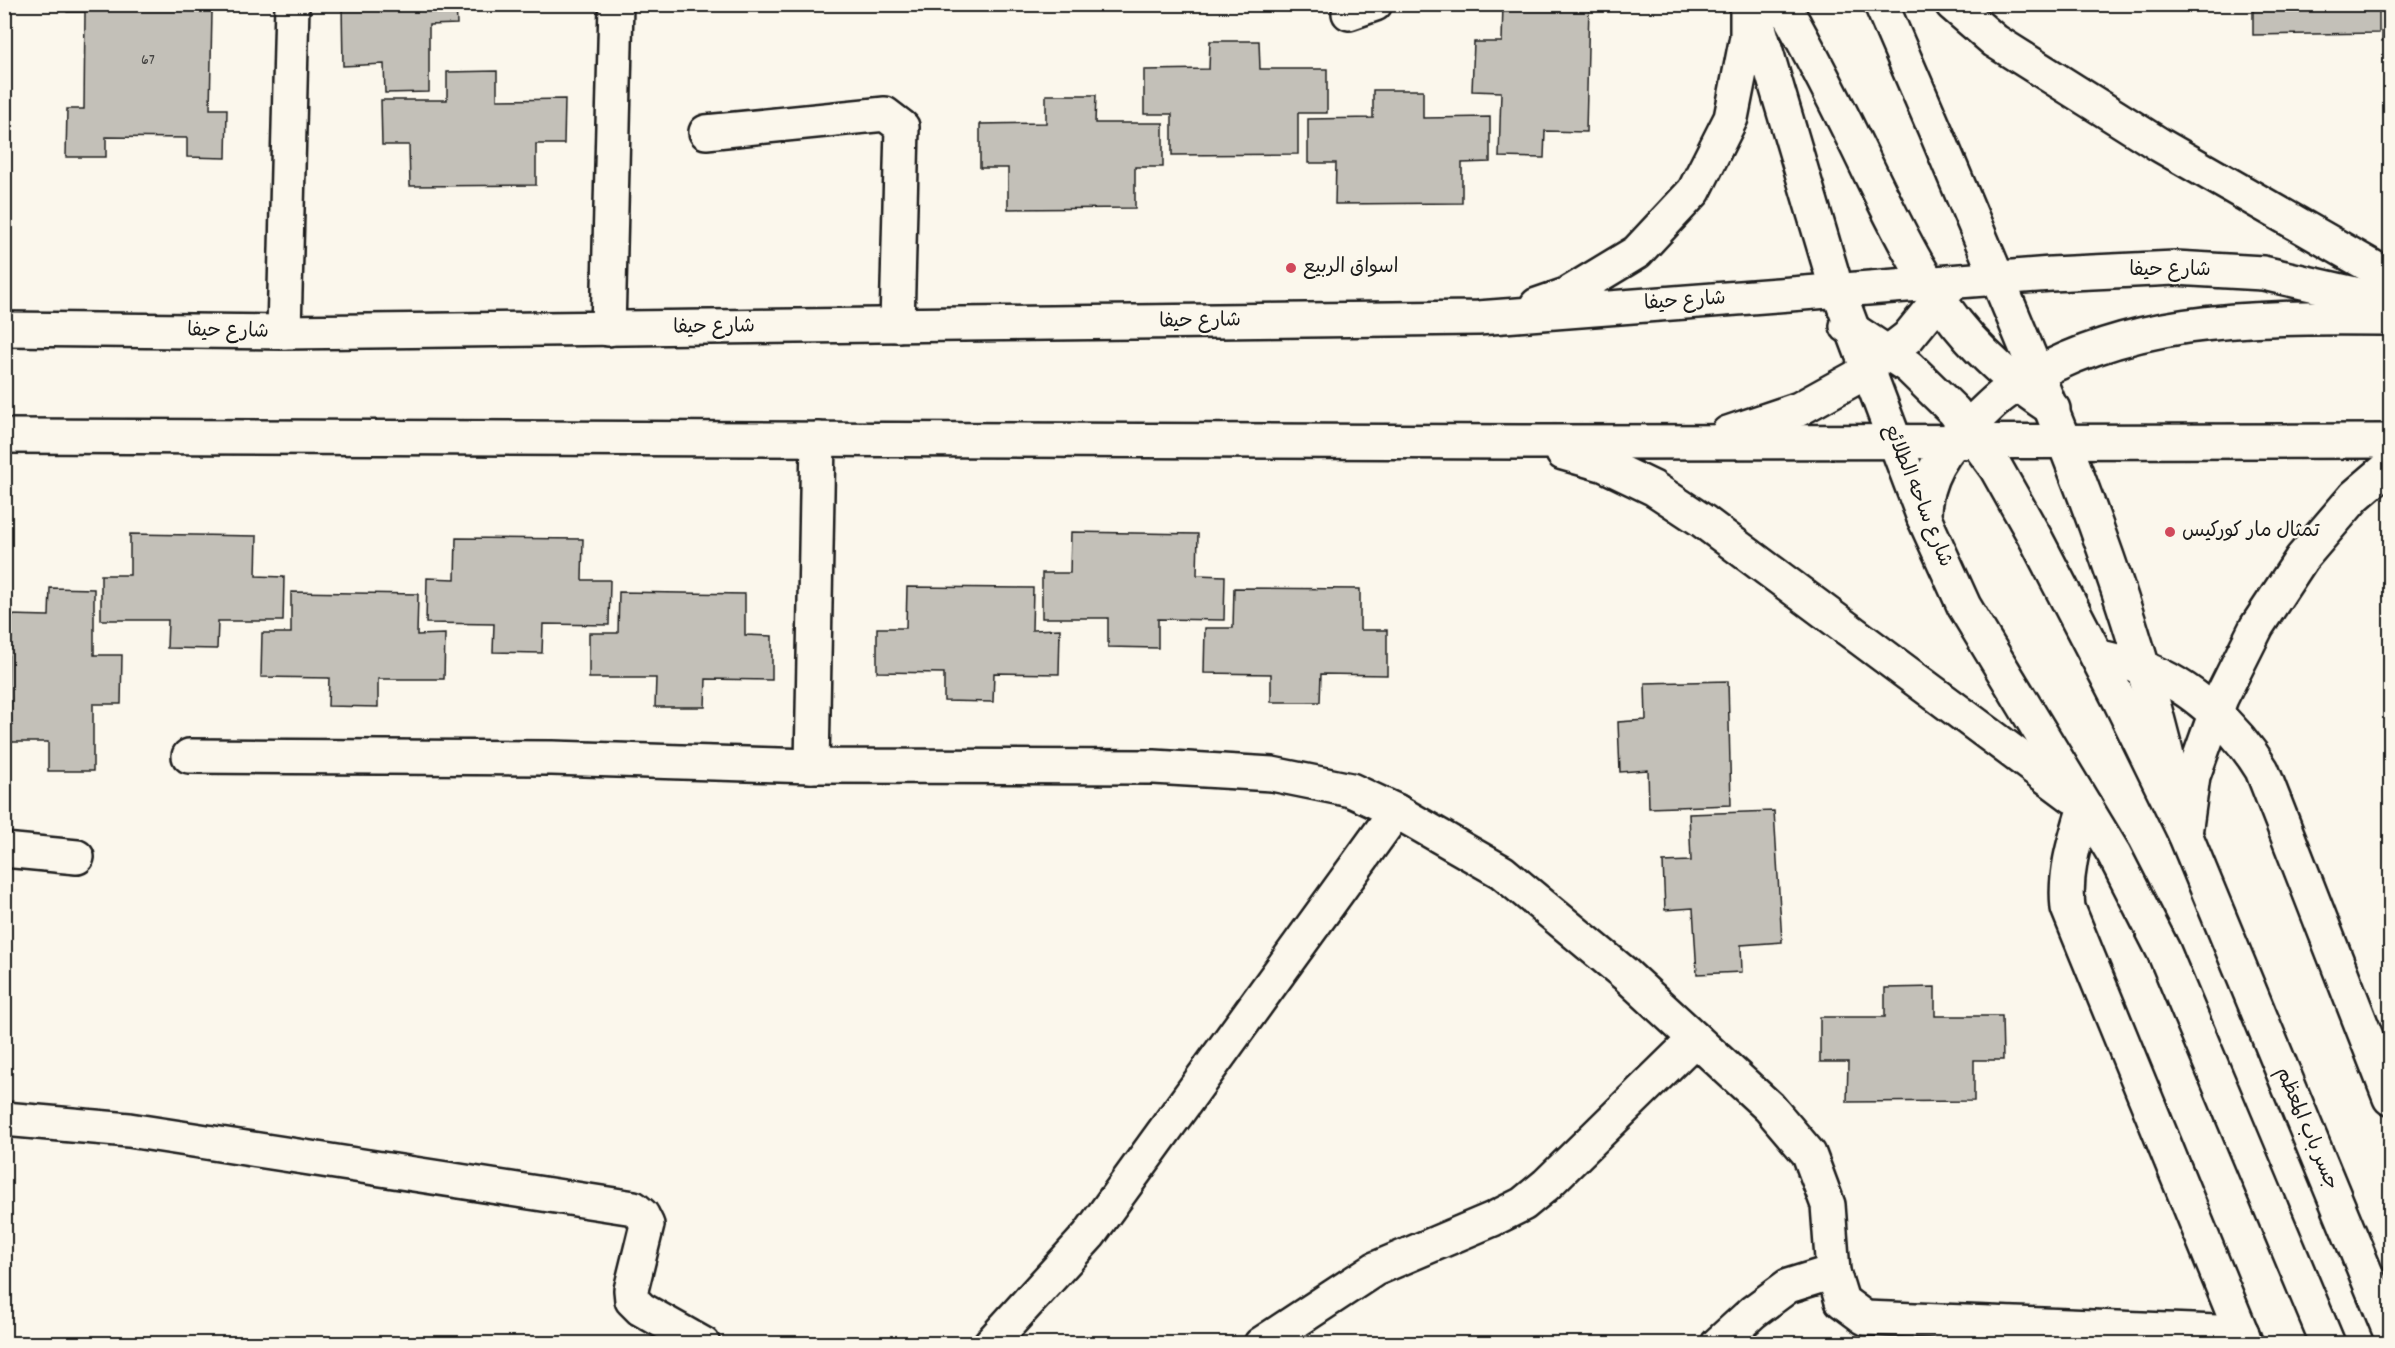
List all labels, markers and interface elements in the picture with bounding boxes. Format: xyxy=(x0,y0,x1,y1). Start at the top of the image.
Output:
house number: 67 xyxy=(141,49,155,72)
place label: اسواق الربيع xyxy=(1303,254,1399,282)
street label: شارع حيفا xyxy=(2129,257,2211,285)
marker: اسواق الربيع xyxy=(1284,261,1298,275)
street label: شارع حيفا xyxy=(1643,285,1727,319)
street label: شارع حيفا xyxy=(1159,307,1241,337)
street label: شارع حيفا xyxy=(673,313,755,343)
street label: شارع حيفا xyxy=(187,317,269,347)
street label: شارع ساحه الطلائع xyxy=(1876,420,1958,572)
place label: تمثال مار كوركيس xyxy=(2182,518,2320,546)
marker: تمثال مار كوركيس xyxy=(2163,525,2177,539)
street label: جسر باب المعظم xyxy=(2267,1063,2345,1195)

